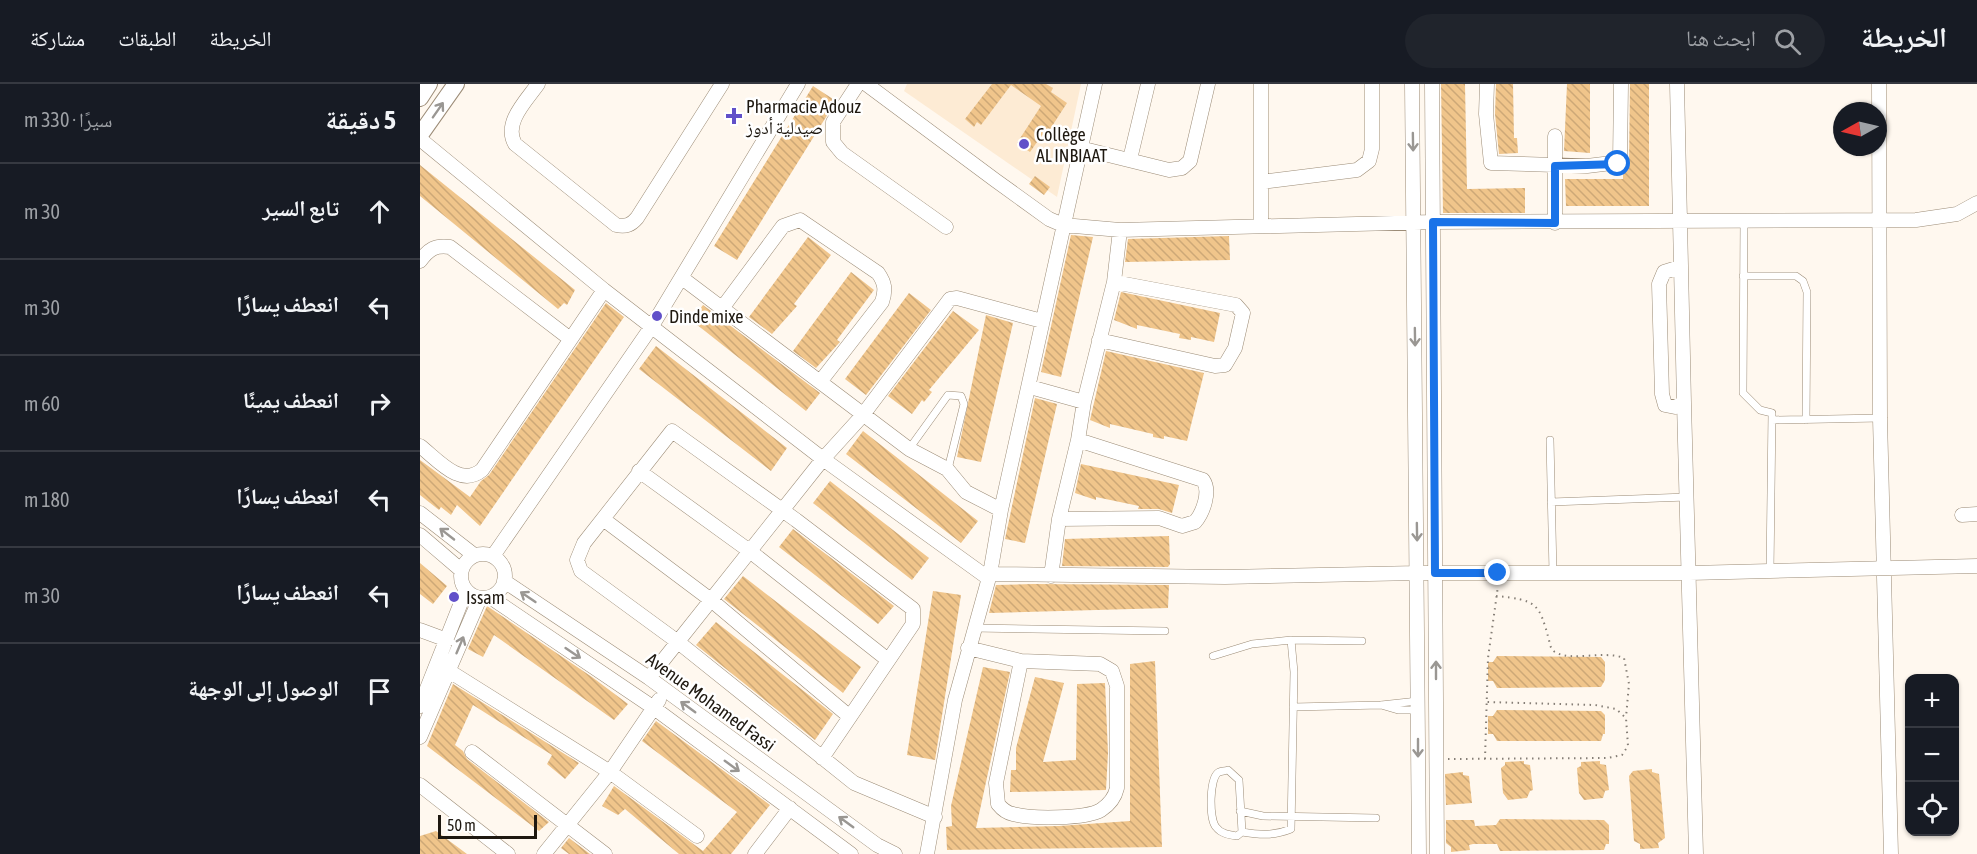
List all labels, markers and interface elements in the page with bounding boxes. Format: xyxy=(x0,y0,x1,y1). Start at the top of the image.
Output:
search box xyxy=(1405,14,1825,68)
text: الخريطة xyxy=(1861,21,1947,53)
text: ابحث هنا xyxy=(1686,25,1756,51)
icon: search xyxy=(1771,25,1804,58)
text: مشاركة xyxy=(30,26,85,50)
text: الطبقات xyxy=(118,26,177,50)
text: الخريطة xyxy=(210,26,271,50)
place label: Pharmacie Adouz صيدلية أدوز xyxy=(745,96,862,138)
one-way arrow xyxy=(432,102,444,118)
north arrow xyxy=(1833,102,1887,156)
text: 5 دقيقة xyxy=(326,105,396,135)
text: سيرًا · 330 m xyxy=(24,108,112,131)
marker: Pharmacie Adouz صيدلية أدوز xyxy=(727,109,741,123)
place label: Collège AL INBIAAT xyxy=(1036,124,1108,166)
one-way arrow xyxy=(1407,132,1419,152)
marker: Collège AL INBIAAT xyxy=(1017,137,1031,151)
route start xyxy=(1604,150,1630,176)
text: تابع السير xyxy=(263,195,339,221)
icon: ahead xyxy=(363,195,396,228)
text: 30 m xyxy=(24,200,60,223)
text: انعطف يسارًا xyxy=(236,291,339,317)
icon: left xyxy=(363,291,396,324)
text: 30 m xyxy=(24,296,60,319)
place label: Dinde mixe xyxy=(669,306,743,327)
marker: Dinde mixe xyxy=(650,309,664,323)
one-way arrow xyxy=(1409,327,1421,347)
text: انعطف يمينًا xyxy=(243,387,339,413)
icon: right xyxy=(363,387,396,420)
text: 60 m xyxy=(24,392,60,415)
text: انعطف يسارًا xyxy=(236,483,339,509)
icon: left xyxy=(363,483,396,516)
text: 180 m xyxy=(24,488,69,511)
one-way arrow xyxy=(1411,522,1423,542)
one-way arrow xyxy=(439,528,455,541)
route end xyxy=(1484,559,1510,585)
text: انعطف يسارًا xyxy=(236,579,339,605)
icon: left xyxy=(363,579,396,612)
text: 30 m xyxy=(24,584,60,607)
place label: Issam xyxy=(466,587,505,608)
marker: Issam xyxy=(447,590,461,604)
one-way arrow xyxy=(519,590,536,603)
one-way arrow xyxy=(455,636,466,654)
one-way arrow xyxy=(564,647,581,659)
street label: Avenue Mohamed Fassi xyxy=(643,648,779,756)
one-way arrow xyxy=(1430,660,1442,680)
map controls xyxy=(1905,674,1959,836)
button: + xyxy=(1905,674,1959,728)
text: الوصول إلى الوجهة xyxy=(188,675,339,701)
icon: arrive xyxy=(363,675,396,708)
one-way arrow xyxy=(681,701,697,713)
button: − xyxy=(1905,728,1959,782)
one-way arrow xyxy=(1413,738,1424,758)
one-way arrow xyxy=(724,759,740,772)
button: locate xyxy=(1905,782,1959,836)
scale bar xyxy=(438,812,537,840)
text: 50 m xyxy=(447,816,476,834)
one-way arrow xyxy=(838,816,854,828)

